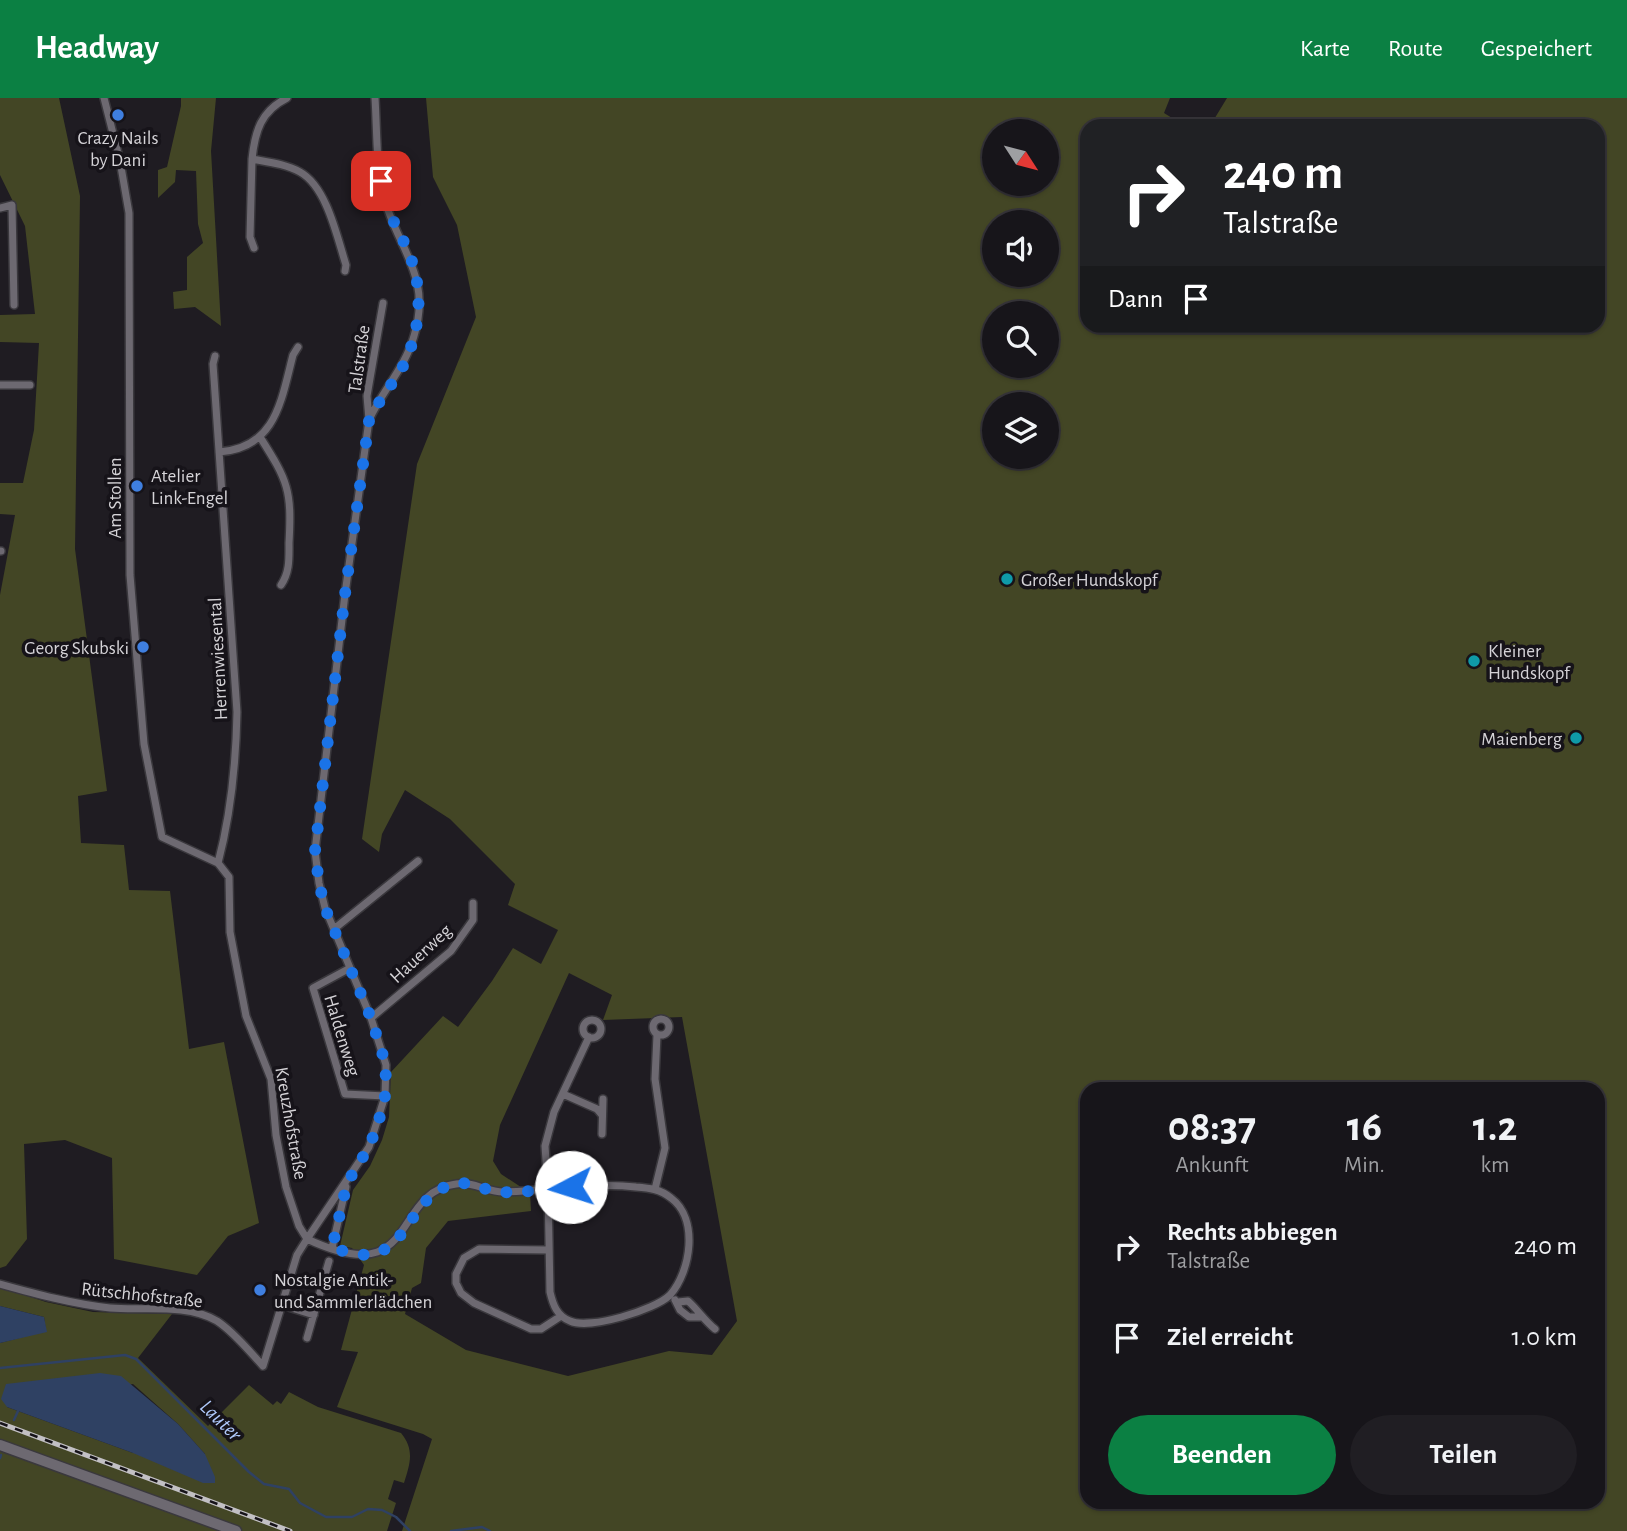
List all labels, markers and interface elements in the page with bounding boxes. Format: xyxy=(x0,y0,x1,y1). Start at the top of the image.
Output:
text: Headway xyxy=(35,32,159,65)
text: Karte xyxy=(1300,37,1350,61)
text: Route xyxy=(1388,37,1443,61)
text: Gespeichert xyxy=(1481,37,1592,61)
marker: Crazy Nails by Dani xyxy=(110,107,126,123)
north arrow xyxy=(982,119,1059,196)
map controls xyxy=(982,119,1059,469)
place label: Crazy Nails by Dani xyxy=(78,129,159,170)
icon: right xyxy=(1108,147,1199,238)
text: 240 m xyxy=(1223,149,1343,198)
pin xyxy=(351,151,411,211)
icon: arrive xyxy=(362,162,400,200)
text: Talstraße xyxy=(1223,207,1339,239)
button: sound xyxy=(982,210,1059,287)
icon: arrive xyxy=(1177,280,1215,318)
text: Dann xyxy=(1108,286,1163,312)
button: search xyxy=(982,301,1059,378)
street label: Talstraße xyxy=(345,324,374,395)
button: layers xyxy=(982,392,1059,469)
street label: Am Stollen xyxy=(106,457,125,539)
place label: Atelier Link-Engel xyxy=(151,467,228,508)
marker: Atelier Link-Engel xyxy=(129,478,145,494)
marker: Großer Hundskopf xyxy=(999,571,1015,587)
place label: Großer Hundskopf xyxy=(1021,571,1159,590)
street label: Herrenwiesental xyxy=(206,597,231,721)
place label: Georg Skubski xyxy=(24,639,129,658)
marker: Georg Skubski xyxy=(135,639,151,655)
place label: Kleiner Hundskopf xyxy=(1488,642,1571,683)
marker: Kleiner Hundskopf xyxy=(1466,653,1482,669)
place label: Maienberg xyxy=(1481,730,1563,749)
marker: Maienberg xyxy=(1568,730,1584,746)
street label: Hauerweg xyxy=(387,921,456,987)
street label: Haldenweg xyxy=(320,992,363,1079)
street label: Kreuzhofstraße xyxy=(271,1065,310,1181)
text: 08:37 xyxy=(1168,1106,1256,1148)
text: 16 xyxy=(1347,1106,1382,1148)
text: 1.2 xyxy=(1473,1106,1517,1148)
position arrow xyxy=(534,1150,608,1224)
text: Ankunft xyxy=(1175,1154,1249,1177)
text: Min. xyxy=(1344,1154,1385,1177)
text: km xyxy=(1480,1154,1509,1177)
text: Rechts abbiegen xyxy=(1167,1219,1338,1245)
icon: right xyxy=(1108,1228,1146,1266)
text: 240 m xyxy=(1514,1233,1577,1259)
text: Talstraße xyxy=(1167,1250,1250,1273)
place label: Nostalgie Antik- und Sammlerlädchen xyxy=(274,1271,432,1312)
street label: Rütschhofstraße xyxy=(80,1280,203,1311)
marker: Nostalgie Antik- und Sammlerlädchen xyxy=(252,1282,268,1298)
icon: arrive xyxy=(1108,1319,1146,1357)
text: Ziel erreicht xyxy=(1167,1324,1293,1350)
text: 1.0 km xyxy=(1511,1324,1577,1350)
water label: Lauter xyxy=(196,1396,246,1446)
button: Beenden xyxy=(1108,1415,1336,1495)
button: Teilen xyxy=(1350,1415,1577,1495)

